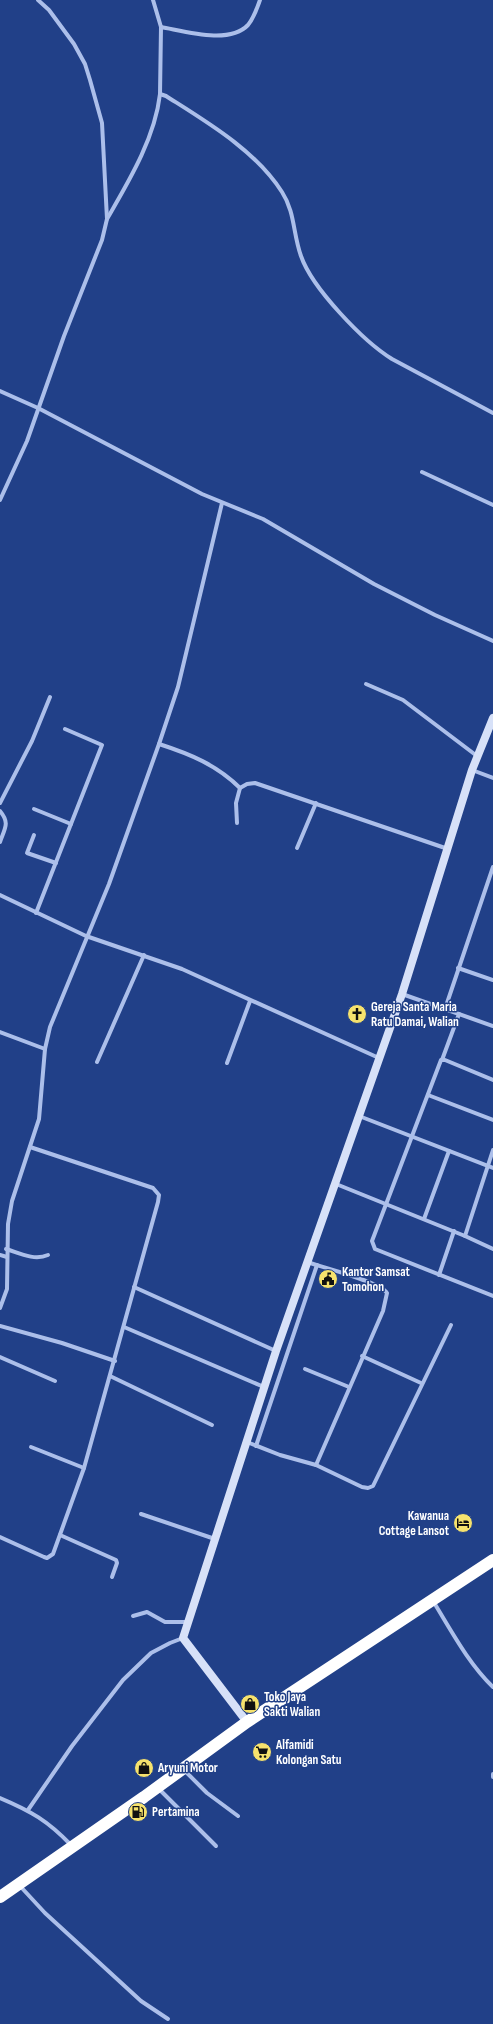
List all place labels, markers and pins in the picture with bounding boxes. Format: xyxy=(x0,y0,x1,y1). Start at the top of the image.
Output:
place label: Gereja Santa Maria Ratu Damai, Walian xyxy=(371,999,459,1030)
church icon: Gereja Santa Maria Ratu Damai, Walian xyxy=(346,1003,368,1025)
place label: Kantor Samsat Tomohon xyxy=(342,1264,410,1295)
public building icon: Kantor Samsat Tomohon xyxy=(317,1268,339,1290)
place label: Kawanua Cottage Lansot xyxy=(379,1508,450,1539)
hotel icon: Kawanua Cottage Lansot xyxy=(452,1512,474,1534)
place label: Toko Jaya Sakti Walian xyxy=(264,1689,320,1720)
shop icon: Toko Jaya Sakti Walian xyxy=(239,1693,261,1715)
place label: Alfamidi Kolongan Satu xyxy=(275,1737,342,1768)
supermarket icon: Alfamidi Kolongan Satu xyxy=(251,1741,273,1763)
shop icon: Aryuni Motor xyxy=(133,1757,155,1779)
place label: Aryuni Motor xyxy=(157,1760,218,1776)
fuel station icon: Pertamina xyxy=(127,1801,149,1823)
place label: Pertamina xyxy=(152,1804,200,1820)

